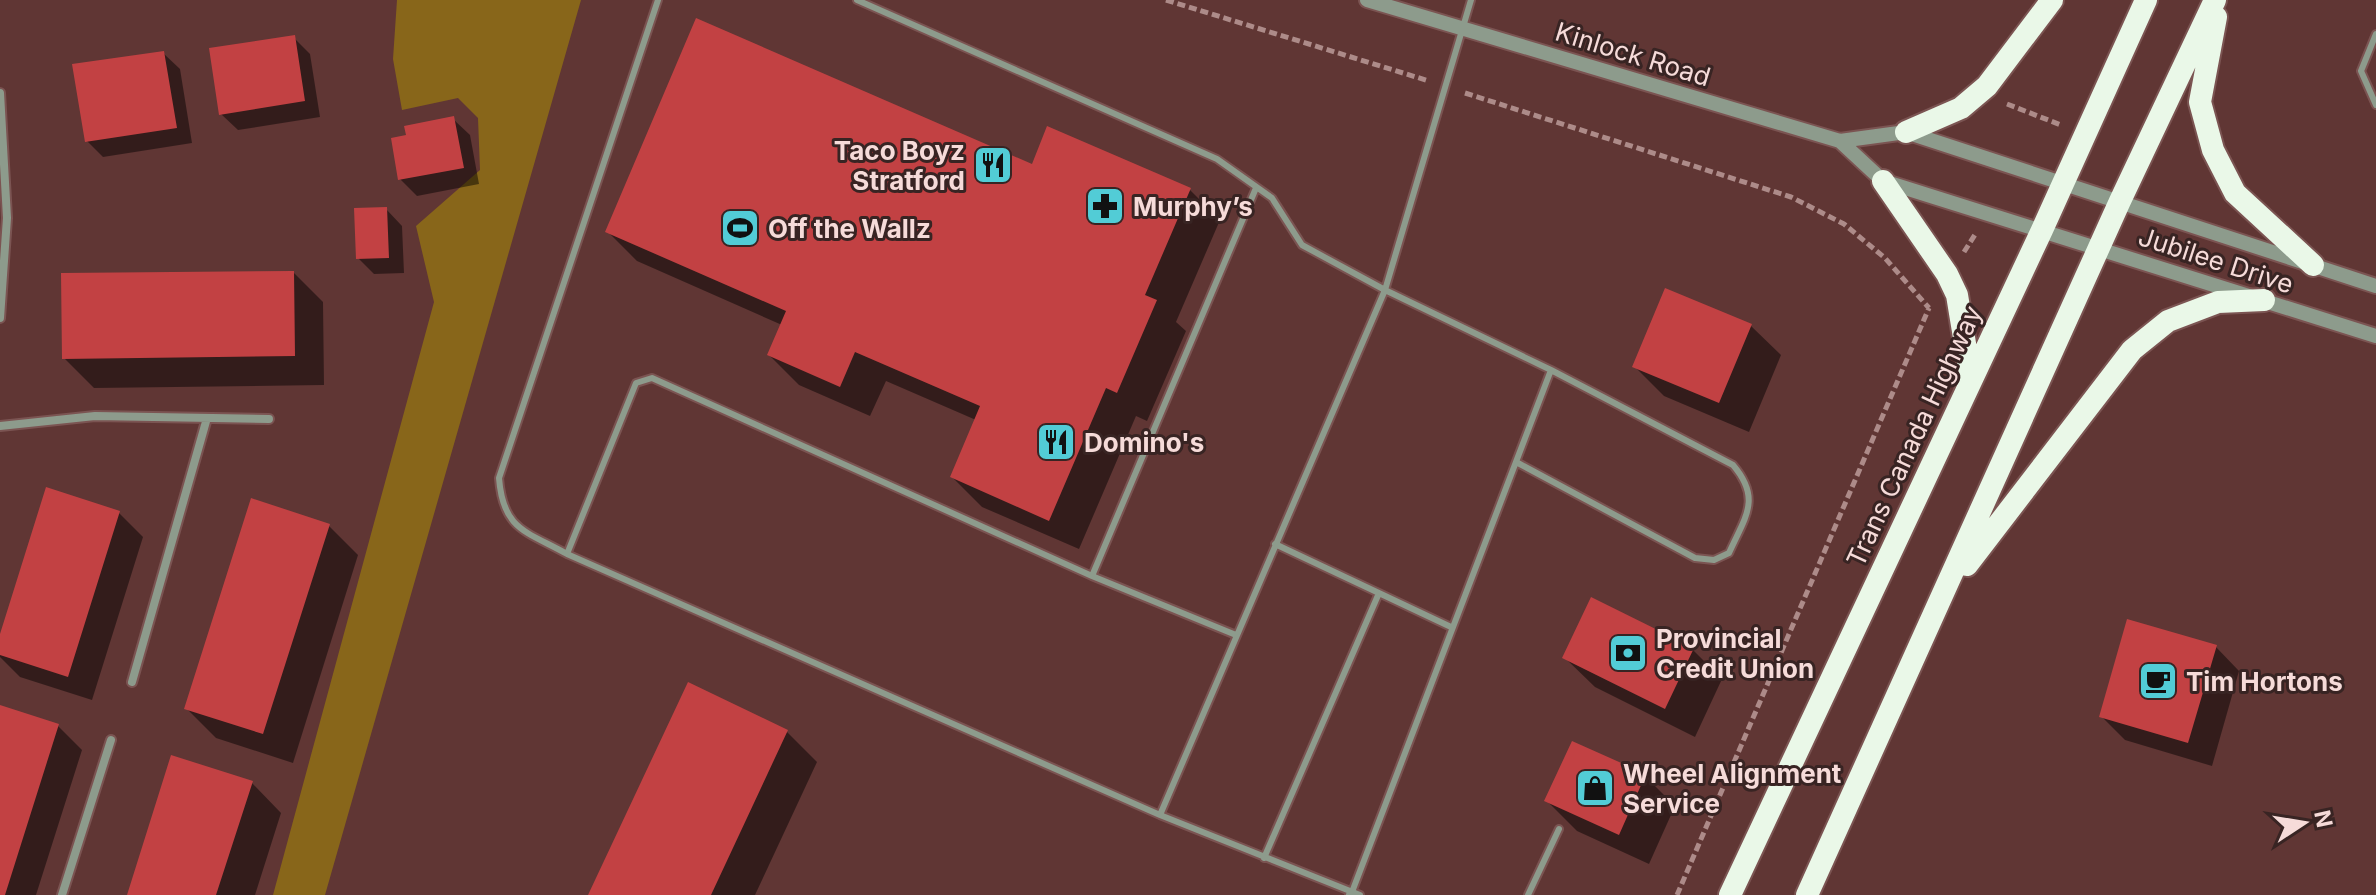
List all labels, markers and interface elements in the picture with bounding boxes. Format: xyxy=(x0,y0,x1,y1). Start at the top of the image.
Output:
street label: Kinlock Road xyxy=(1552,16,1714,92)
place label: Taco Boyz Stratford xyxy=(834,135,965,196)
restaurant icon: Taco Boyz Stratford xyxy=(972,144,1014,186)
pharmacy icon: Murphy’s xyxy=(1084,185,1126,227)
place label: Murphy’s xyxy=(1133,191,1253,222)
sports icon: Off the Wallz xyxy=(719,207,761,249)
place label: Off the Wallz xyxy=(768,213,931,244)
street label: Jubilee Drive xyxy=(2135,220,2297,300)
street label: Trans Canada Highway xyxy=(1840,301,1988,571)
restaurant icon: Domino's xyxy=(1035,421,1077,463)
place label: Domino's xyxy=(1084,427,1204,458)
place label: Provincial Credit Union xyxy=(1656,623,1814,684)
bank icon: Provincial Credit Union xyxy=(1607,632,1649,674)
cafe icon: Tim Hortons xyxy=(2137,660,2179,702)
place label: Tim Hortons xyxy=(2186,666,2343,697)
place label: Wheel Alignment Service xyxy=(1623,758,1842,819)
shop icon: Wheel Alignment Service xyxy=(1574,767,1616,809)
north arrow xyxy=(2264,783,2344,863)
text: N xyxy=(2309,808,2338,830)

